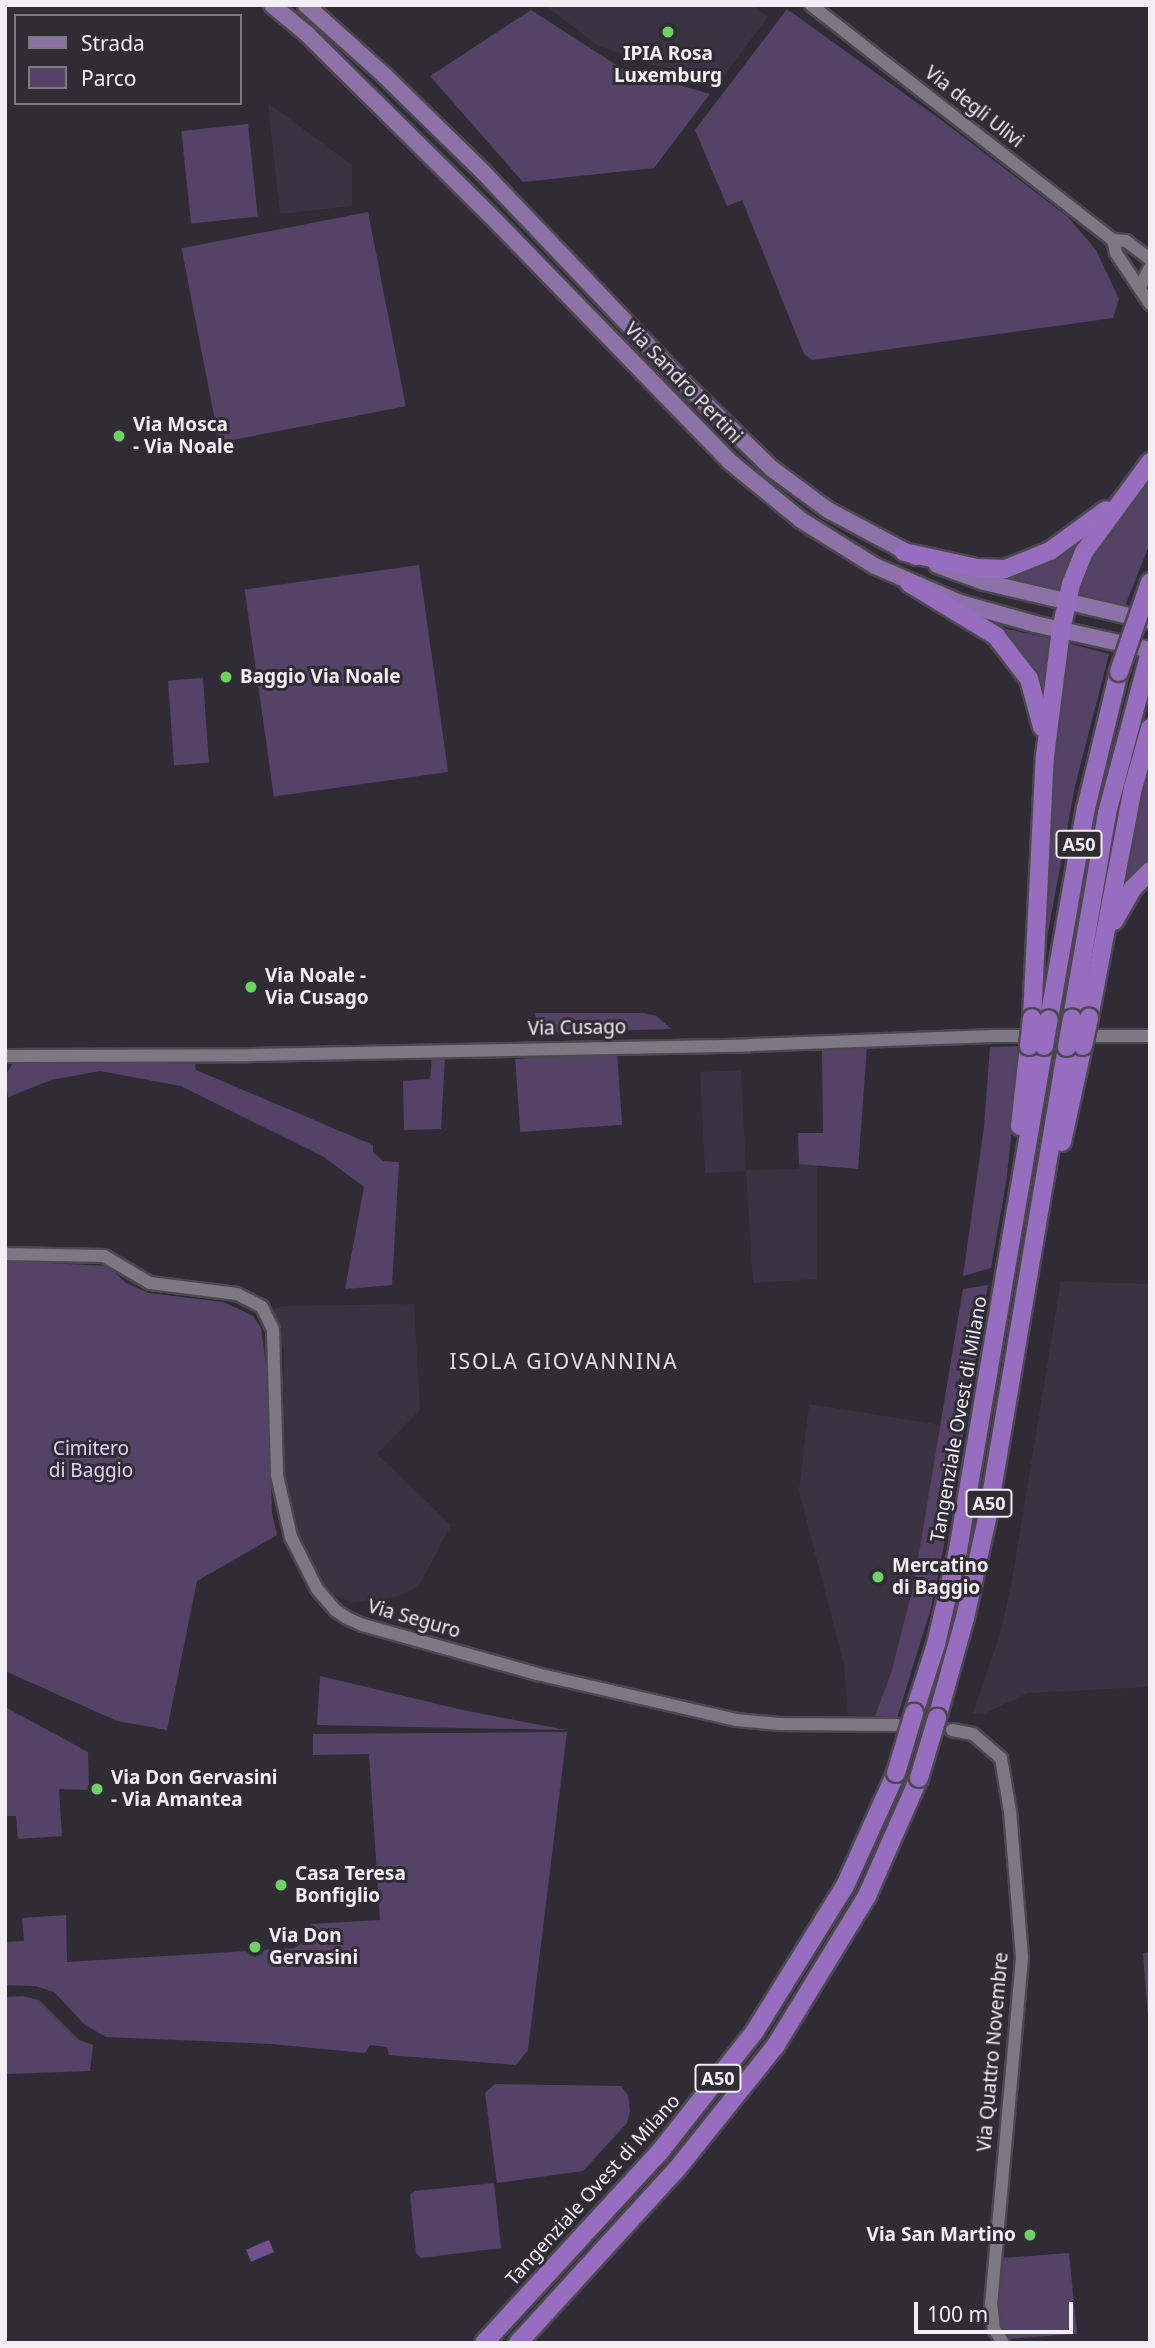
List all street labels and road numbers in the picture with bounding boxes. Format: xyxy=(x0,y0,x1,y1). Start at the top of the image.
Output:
street label: Via degli Ulivi xyxy=(920,61,1028,153)
street label: Via Sandro Pertini xyxy=(620,318,746,448)
road number: A50 xyxy=(1054,830,1104,858)
street label: Via Cusago xyxy=(528,1016,626,1040)
street label: Tangenziale Ovest di Milano xyxy=(926,1294,992,1544)
road number: A50 xyxy=(964,1488,1014,1518)
street label: Via Seguro xyxy=(365,1595,463,1643)
street label: Via Quattro Novembre xyxy=(973,1951,1013,2153)
road number: A50 xyxy=(694,2064,742,2092)
street label: Tangenziale Ovest di Milano xyxy=(501,2090,685,2290)

